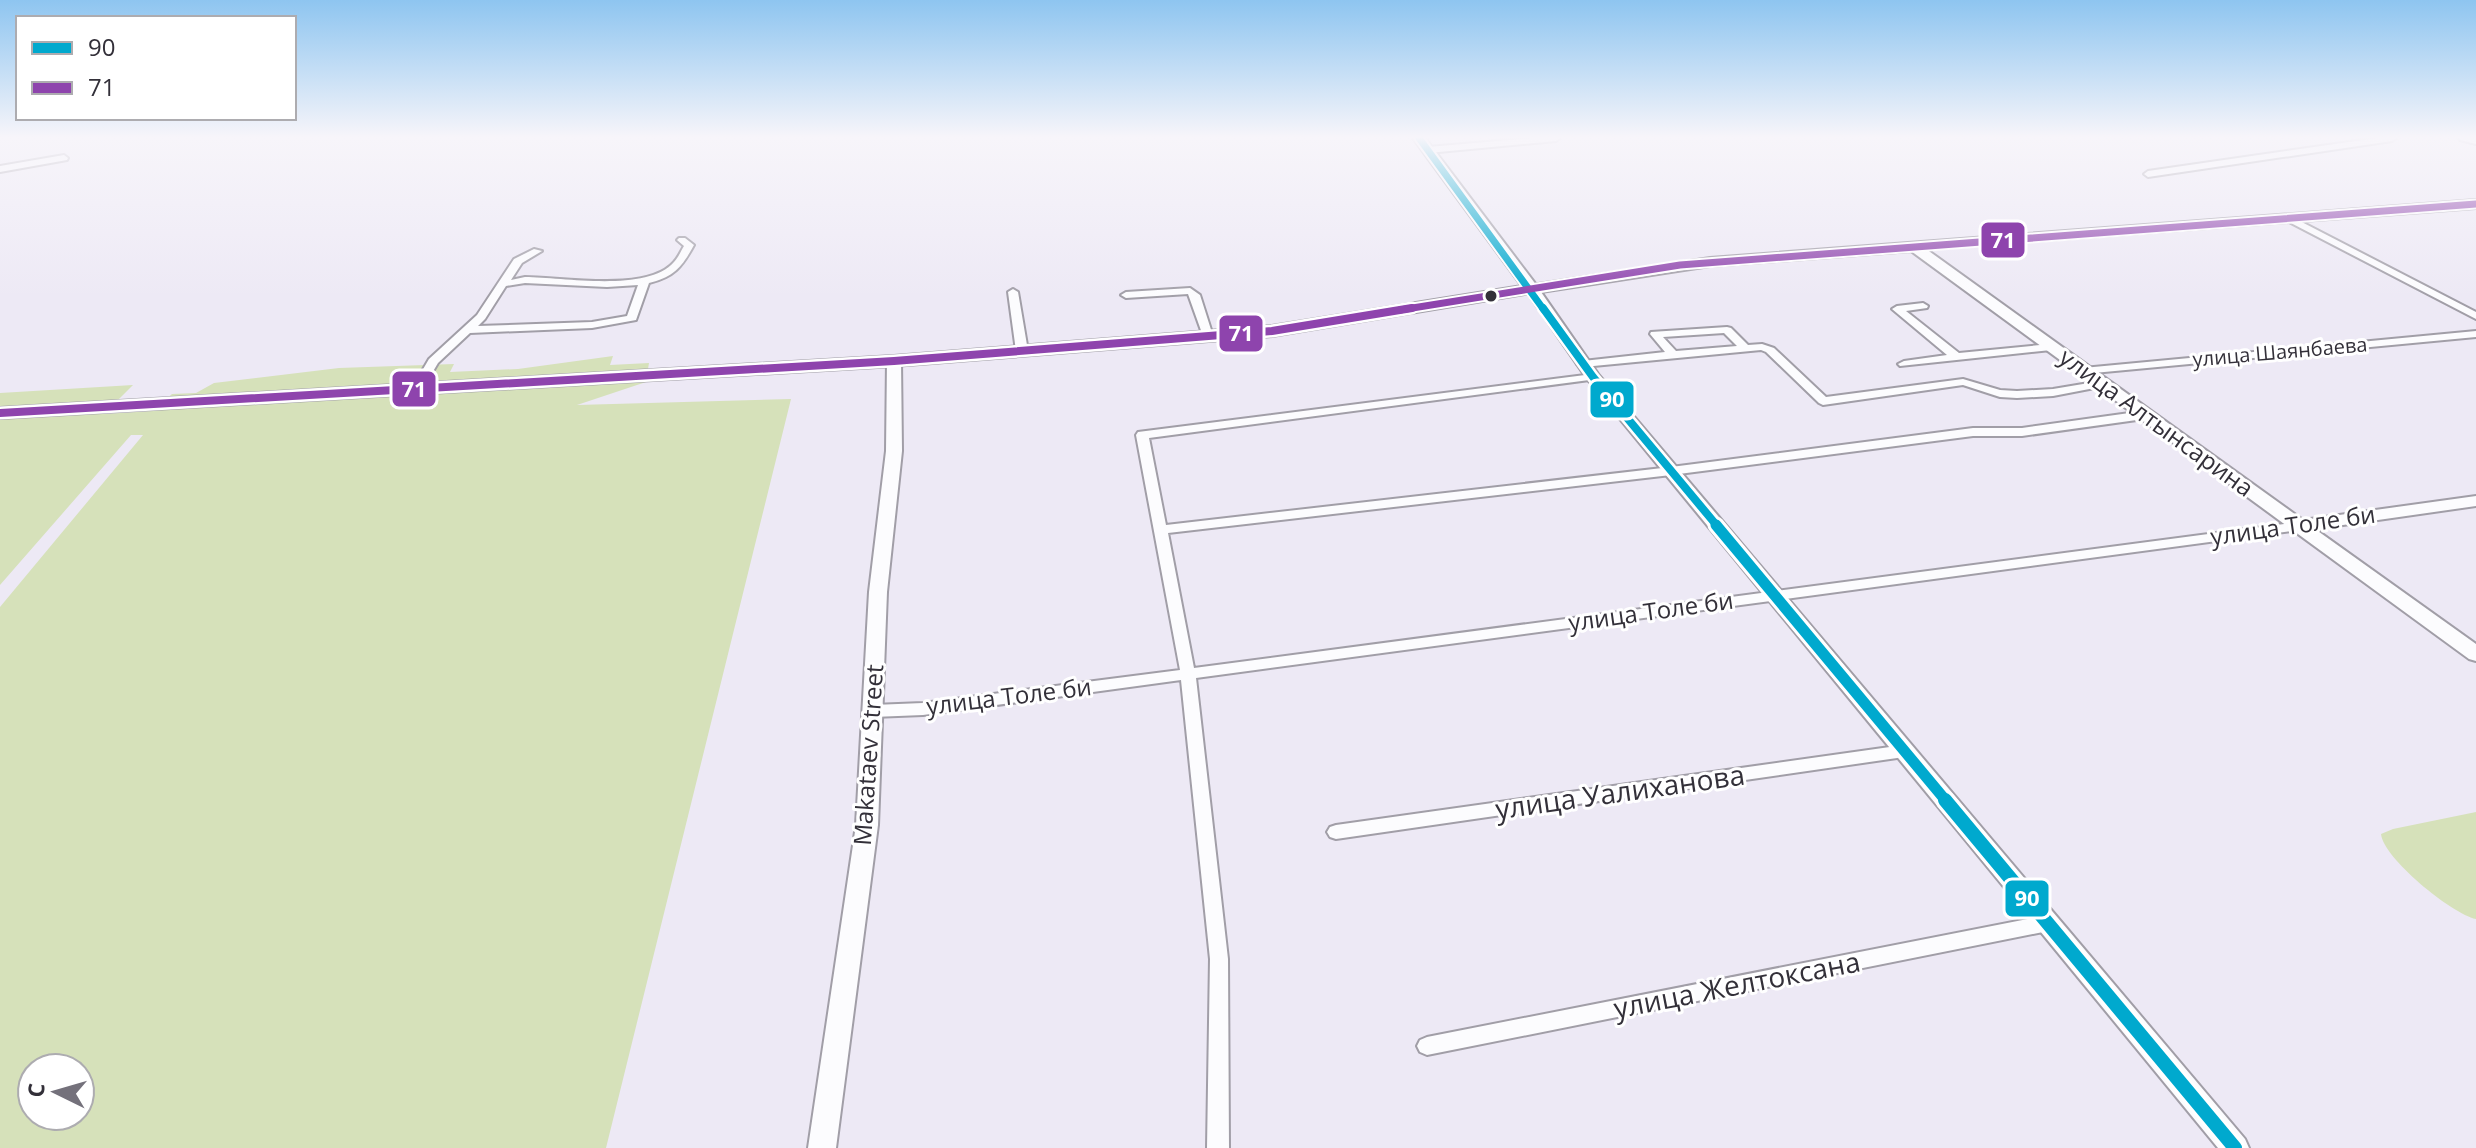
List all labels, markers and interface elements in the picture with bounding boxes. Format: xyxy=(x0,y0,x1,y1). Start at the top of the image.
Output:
legend xyxy=(16,16,296,120)
text: 90 xyxy=(88,30,115,63)
text: 71 xyxy=(88,70,115,103)
line badge: 71 xyxy=(1980,221,2026,259)
text: 71 xyxy=(1990,224,2016,254)
unlabelled marker xyxy=(1483,288,1499,304)
line badge: 71 xyxy=(1218,314,1264,353)
text: 71 xyxy=(1228,317,1254,347)
street label: улица Шаянбаева xyxy=(2191,330,2368,373)
street label: улица Алтынсарина xyxy=(2053,340,2261,504)
line badge: 71 xyxy=(391,370,437,408)
text: 71 xyxy=(401,373,427,403)
line badge: 90 xyxy=(1589,380,1635,419)
text: 90 xyxy=(1599,383,1625,413)
street label: улица Толе би xyxy=(2208,497,2377,552)
street label: улица Толе би xyxy=(1566,583,1735,638)
street label: Makataev Street xyxy=(845,663,890,847)
street label: улица Толе би xyxy=(924,669,1093,722)
street label: улица Уалиханова xyxy=(1493,755,1747,827)
line badge: 90 xyxy=(2004,879,2050,918)
text: 90 xyxy=(2014,882,2040,912)
street label: улица Желтоксана xyxy=(1610,941,1863,1027)
north arrow xyxy=(16,1052,96,1132)
text: С xyxy=(20,1082,51,1098)

